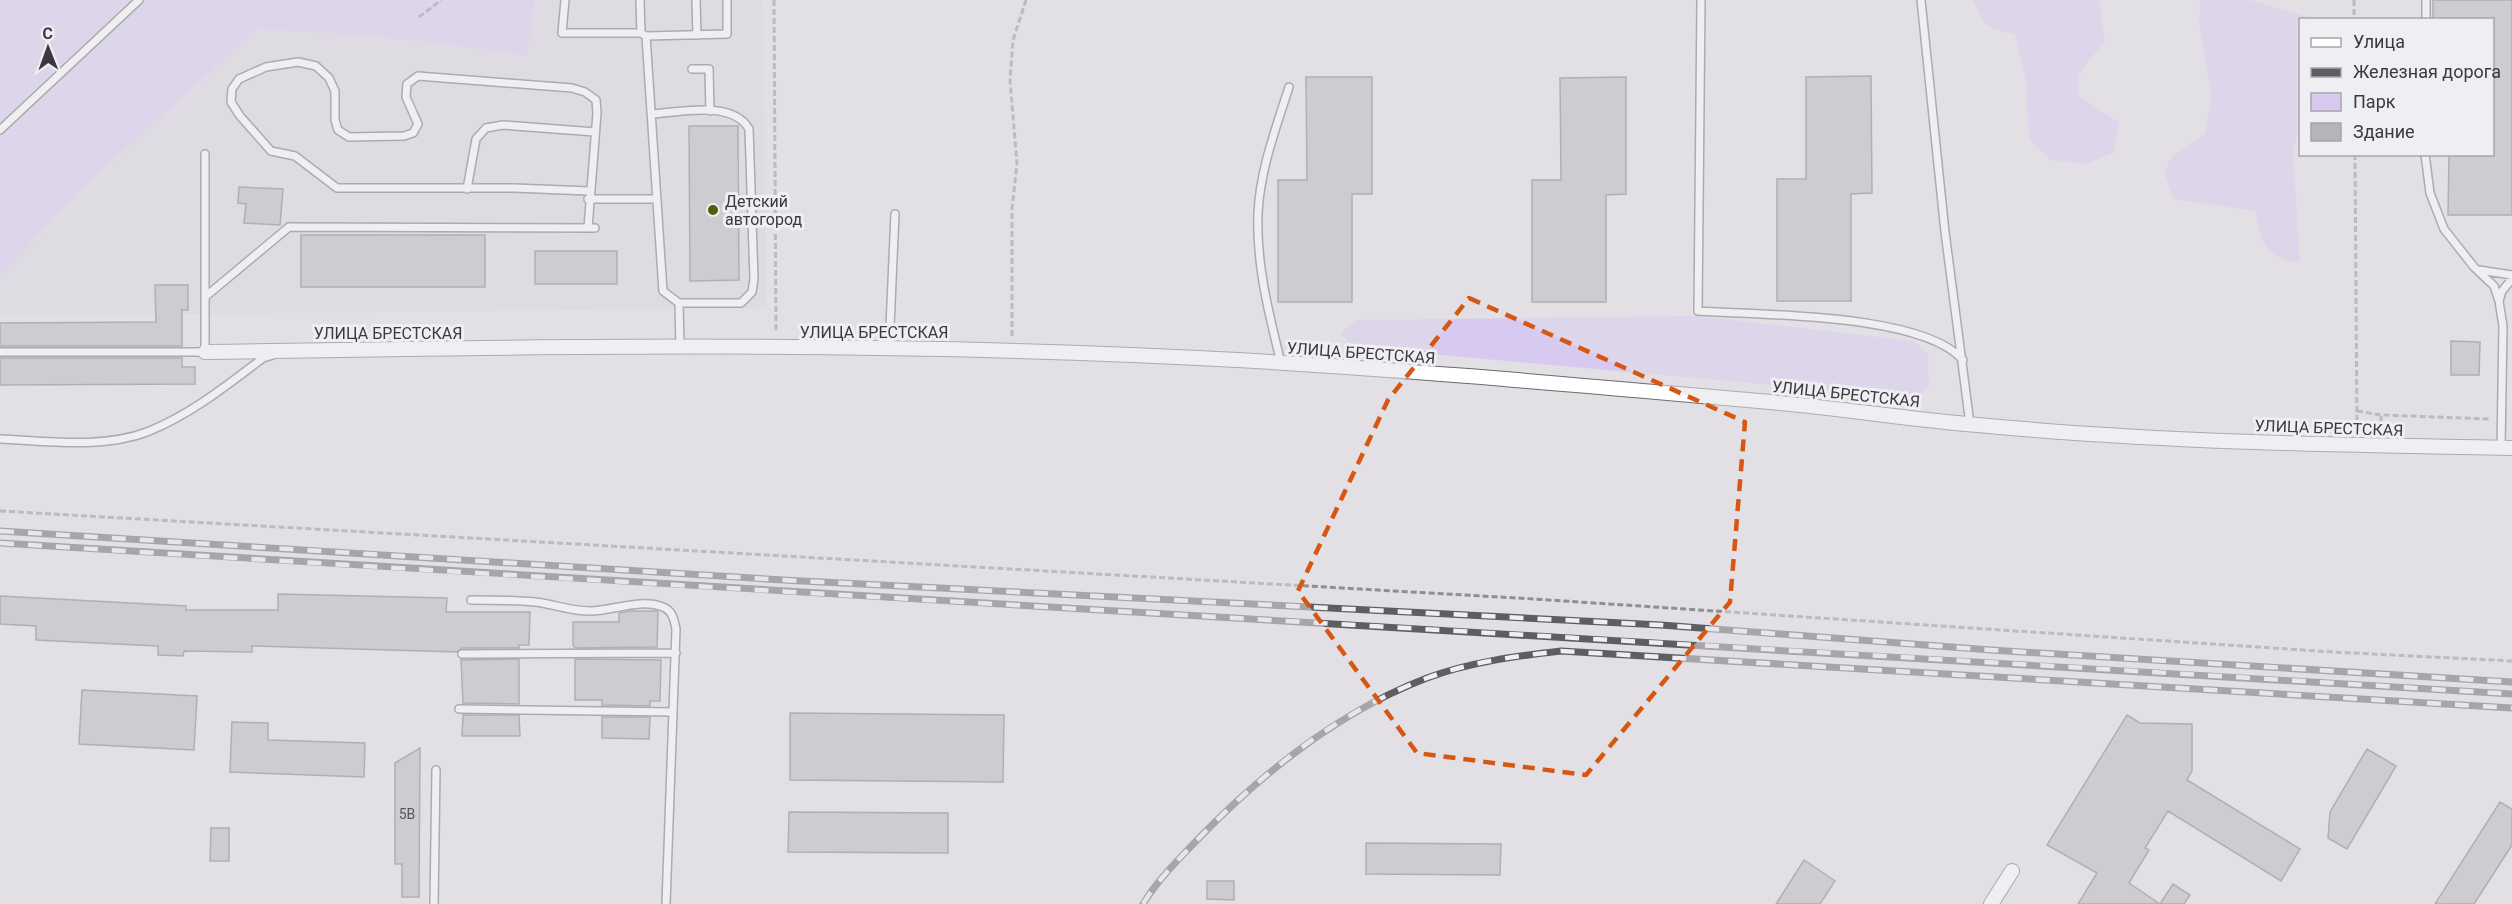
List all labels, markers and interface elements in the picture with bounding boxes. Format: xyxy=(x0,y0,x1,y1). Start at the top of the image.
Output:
north arrow xyxy=(18,18,78,78)
legend xyxy=(2299,18,2494,156)
text: С xyxy=(42,24,53,43)
text: Улица xyxy=(2353,31,2405,52)
text: Железная дорога xyxy=(2353,61,2501,82)
text: Парк xyxy=(2353,91,2396,112)
text: Здание xyxy=(2353,121,2415,142)
place label: Детский автогород xyxy=(725,192,802,229)
marker: Детский автогород xyxy=(706,203,720,217)
street label: УЛИЦА БРЕСТСКАЯ xyxy=(800,323,948,342)
street label: УЛИЦА БРЕСТСКАЯ xyxy=(314,324,462,343)
street label: УЛИЦА БРЕСТСКАЯ xyxy=(1286,338,1436,368)
street label: УЛИЦА БРЕСТСКАЯ xyxy=(1771,377,1921,411)
street label: УЛИЦА БРЕСТСКАЯ xyxy=(2254,416,2404,440)
house number: 5В xyxy=(399,806,415,822)

